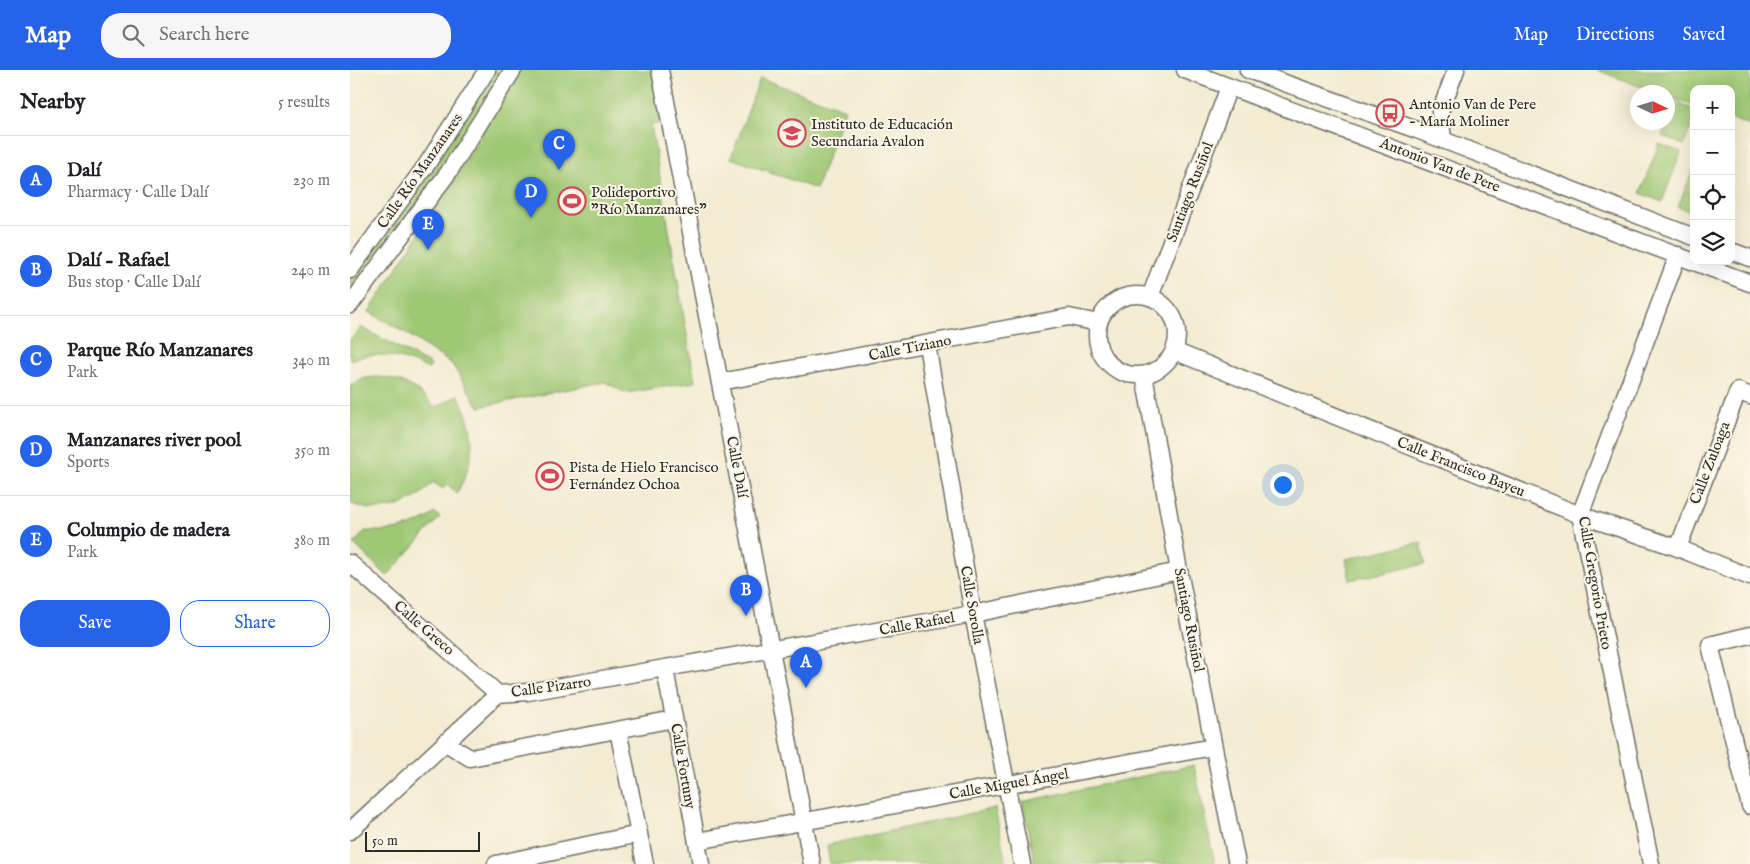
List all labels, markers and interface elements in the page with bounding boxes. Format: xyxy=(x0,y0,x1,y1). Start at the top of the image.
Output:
search box xyxy=(101,13,451,58)
text: Map xyxy=(25,20,71,51)
icon: search xyxy=(119,21,147,49)
text: Search here xyxy=(159,23,250,47)
text: Map xyxy=(1514,24,1548,47)
text: Directions xyxy=(1576,24,1654,47)
text: Saved xyxy=(1682,24,1725,47)
north arrow xyxy=(1630,85,1675,130)
map controls xyxy=(1690,85,1735,265)
button: + xyxy=(1690,85,1735,130)
text: Nearby xyxy=(20,89,85,116)
text: 5 results xyxy=(278,93,330,113)
place label: Antonio Van de Pere - María Moliner xyxy=(1408,95,1536,131)
bus stop icon: Antonio Van de Pere - María Moliner xyxy=(1375,98,1405,128)
street label: Calle Río Manzanares xyxy=(373,110,467,232)
place label: Instituto de Educación Secundaria Avalon xyxy=(811,115,953,151)
school or university icon: Instituto de Educación Secundaria Avalon xyxy=(777,118,807,148)
pin: C xyxy=(543,129,575,170)
button: − xyxy=(1690,130,1735,175)
street label: Antonio Van de Pere xyxy=(1376,133,1503,197)
street label: Santiago Rusiñol xyxy=(1162,138,1218,245)
text: Dalí xyxy=(67,159,101,183)
text: A xyxy=(31,171,41,191)
text: 230 m xyxy=(293,171,330,191)
button: locate xyxy=(1690,175,1735,220)
pin: D xyxy=(515,177,547,218)
text: Pharmacy · Calle Dalí xyxy=(67,183,208,203)
place label: Polideportivo "Río Manzanares" xyxy=(591,183,707,219)
sports icon: Polideportivo "Río Manzanares" xyxy=(557,186,587,216)
pin: E xyxy=(412,209,444,250)
button: layers xyxy=(1690,220,1735,265)
text: Dalí - Rafael xyxy=(67,249,169,273)
text: B xyxy=(31,261,41,281)
text: 240 m xyxy=(291,261,330,281)
text: Bus stop · Calle Dalí xyxy=(67,273,200,293)
street label: Calle Tiziano xyxy=(867,331,953,365)
text: Parque Río Manzanares xyxy=(67,339,253,363)
text: C xyxy=(30,351,42,371)
text: 340 m xyxy=(292,351,330,371)
text: Park xyxy=(67,363,97,383)
street label: Calle Zuloaga xyxy=(1686,418,1735,507)
text: Manzanares river pool xyxy=(67,429,241,453)
street label: Calle Francisco Bayeu xyxy=(1394,433,1528,501)
street label: Calle Dalí xyxy=(722,435,752,500)
text: D xyxy=(30,441,42,461)
text: 350 m xyxy=(295,441,330,461)
text: Sports xyxy=(67,453,109,473)
place label: Pista de Hielo Francisco Fernández Ochoa xyxy=(569,458,719,494)
sports icon: Pista de Hielo Francisco Fernández Ochoa xyxy=(535,461,565,491)
your location xyxy=(1270,472,1296,498)
street label: Calle Gregorio Prieto xyxy=(1574,515,1616,651)
text: Columpio de madera xyxy=(67,519,230,543)
text: E xyxy=(30,531,42,551)
text: 380 m xyxy=(294,531,330,551)
text: Park xyxy=(67,543,97,563)
street label: Calle Sorolla xyxy=(956,564,988,646)
street label: Santiago Rusiñol xyxy=(1170,566,1209,675)
pin: B xyxy=(730,575,762,616)
street label: Calle Greco xyxy=(390,596,458,660)
button: Save xyxy=(20,600,170,647)
button: Share xyxy=(180,600,330,647)
street label: Calle Rafael xyxy=(878,608,957,640)
pin: A xyxy=(790,647,822,688)
street label: Calle Pizarro xyxy=(510,672,592,702)
street label: Calle Fortuny xyxy=(666,722,700,811)
street label: Calle Miguel Ángel xyxy=(948,764,1071,804)
scale bar xyxy=(365,829,480,852)
text: 50 m xyxy=(372,832,398,850)

